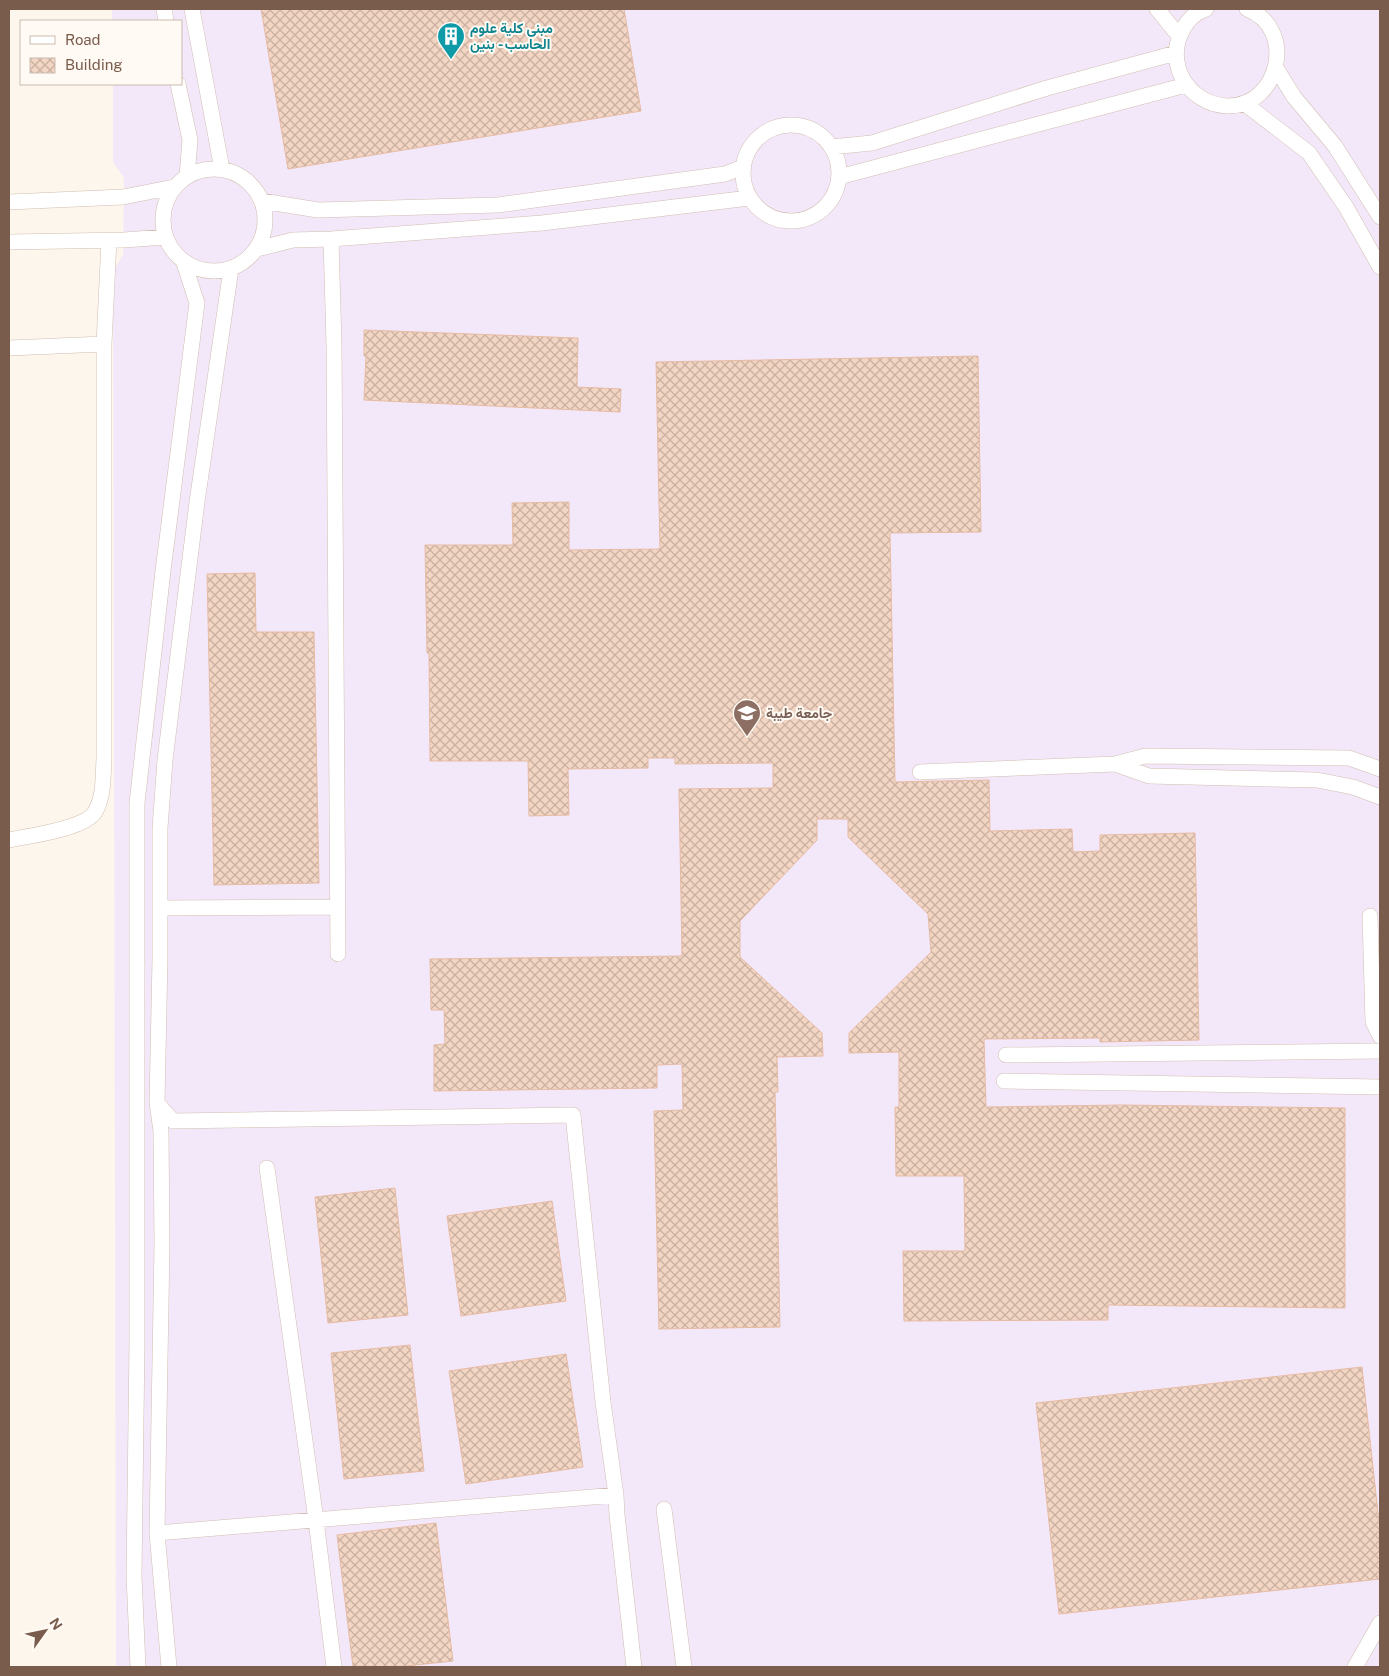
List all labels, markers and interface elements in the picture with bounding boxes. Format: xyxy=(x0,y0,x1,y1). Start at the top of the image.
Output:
legend xyxy=(20,20,182,85)
place label: مبنى كلية علوم الحاسب - بنين xyxy=(470,20,553,53)
building icon: مبنى كلية علوم الحاسب - بنين xyxy=(436,21,466,60)
text: Road xyxy=(65,31,101,48)
text: Building xyxy=(65,56,123,73)
school or university icon: جامعة طيبة xyxy=(732,698,762,737)
place label: جامعة طيبة xyxy=(766,705,833,722)
north arrow xyxy=(20,1606,70,1656)
text: N xyxy=(46,1615,66,1633)

